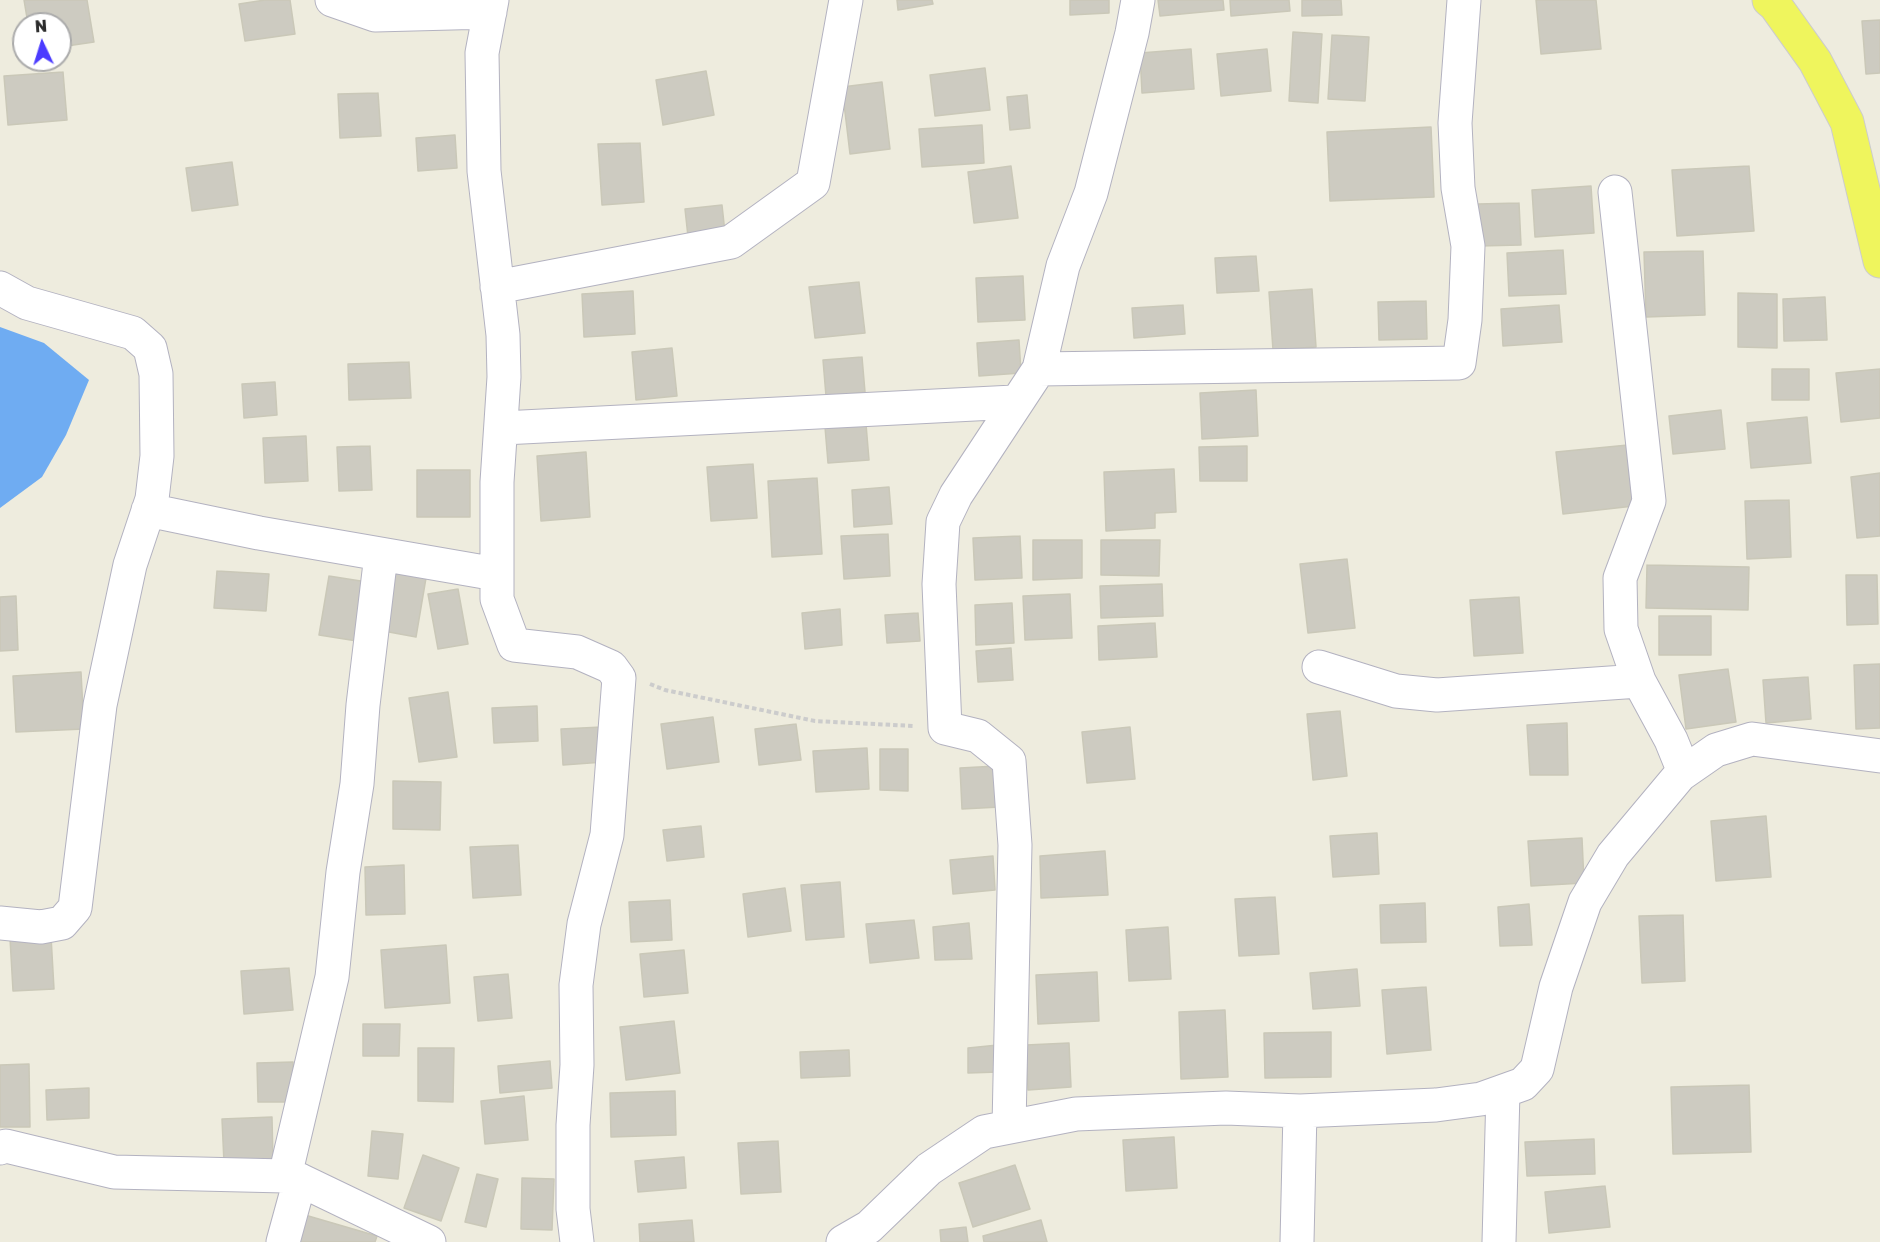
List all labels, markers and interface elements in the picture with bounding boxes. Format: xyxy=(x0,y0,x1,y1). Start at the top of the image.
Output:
north arrow xyxy=(12,12,72,72)
text: N xyxy=(34,16,48,36)

